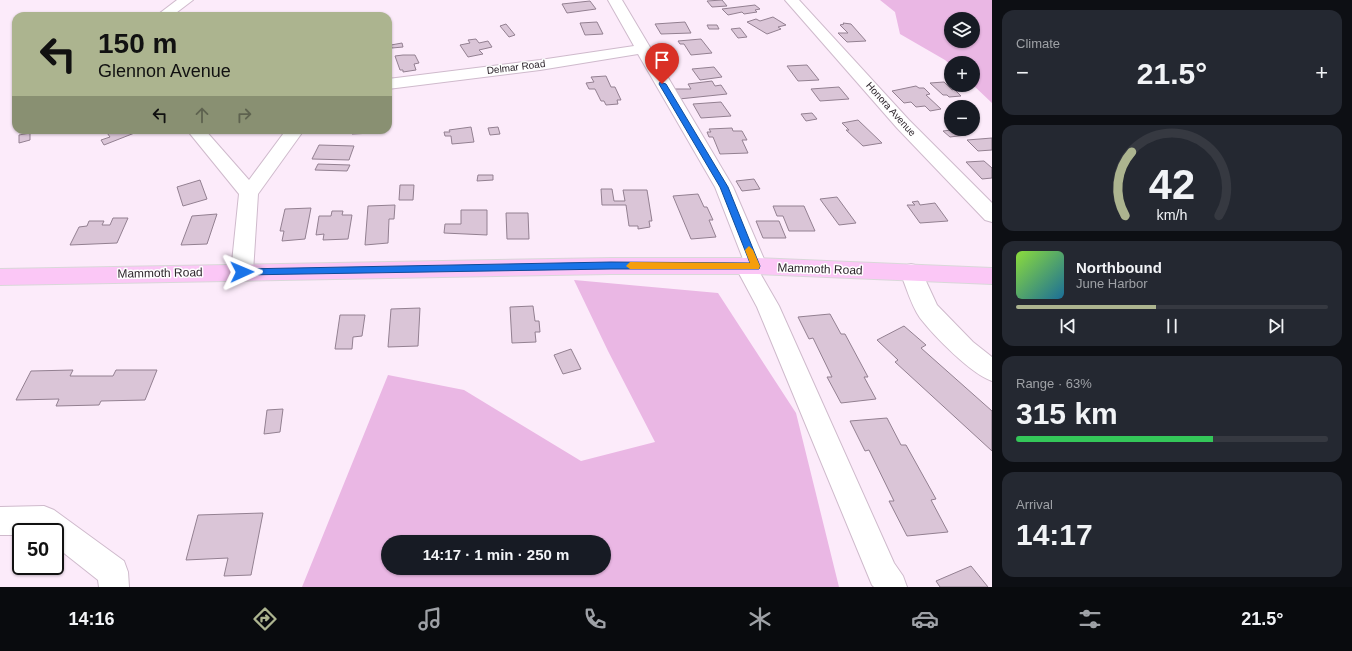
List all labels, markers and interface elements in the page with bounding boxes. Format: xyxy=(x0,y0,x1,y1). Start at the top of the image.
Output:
map controls xyxy=(944,12,980,136)
button: layers xyxy=(944,12,980,48)
icon: left xyxy=(32,28,84,80)
text: 150 m xyxy=(98,28,177,59)
text: Climate xyxy=(1016,36,1060,51)
pin xyxy=(645,43,679,84)
icon: arrive xyxy=(651,49,673,71)
button: + xyxy=(944,56,980,92)
text: 21.5° xyxy=(1137,57,1207,90)
street label: Delmar Road xyxy=(486,58,546,76)
text: − xyxy=(1016,60,1029,85)
text: + xyxy=(1315,60,1328,85)
text: Glennon Avenue xyxy=(98,61,231,81)
street label: Honora Avenue xyxy=(864,80,918,139)
button: − xyxy=(944,100,980,136)
icon: left xyxy=(149,104,171,126)
icon: ahead xyxy=(191,104,213,126)
icon: right xyxy=(233,104,255,126)
text: 42 xyxy=(1149,161,1195,208)
text: km/h xyxy=(1157,207,1188,223)
position arrow xyxy=(221,251,263,293)
text: Northbound xyxy=(1076,259,1162,276)
street label: Mammoth Road xyxy=(777,261,863,277)
street label: Mammoth Road xyxy=(117,265,203,281)
text: June Harbor xyxy=(1076,276,1148,291)
icon: previous xyxy=(1057,315,1079,337)
icon: pause xyxy=(1161,315,1183,337)
icon: next xyxy=(1265,315,1287,337)
text: Range · 63% xyxy=(1016,376,1092,391)
text: 315 km xyxy=(1016,397,1118,430)
text: Arrival xyxy=(1016,497,1053,512)
text: 14:17 xyxy=(1016,518,1093,551)
speed limit sign: 50 xyxy=(12,523,64,575)
text: 14:17 · 1 min · 250 m xyxy=(423,546,569,563)
icon: directions xyxy=(251,605,279,633)
icon: music xyxy=(416,605,444,633)
icon: phone xyxy=(581,605,609,633)
icon: climate xyxy=(746,605,774,633)
icon: car xyxy=(911,605,939,633)
icon: filters xyxy=(1076,605,1104,633)
text: 14:16 xyxy=(68,609,115,629)
text: 21.5° xyxy=(1241,609,1283,629)

